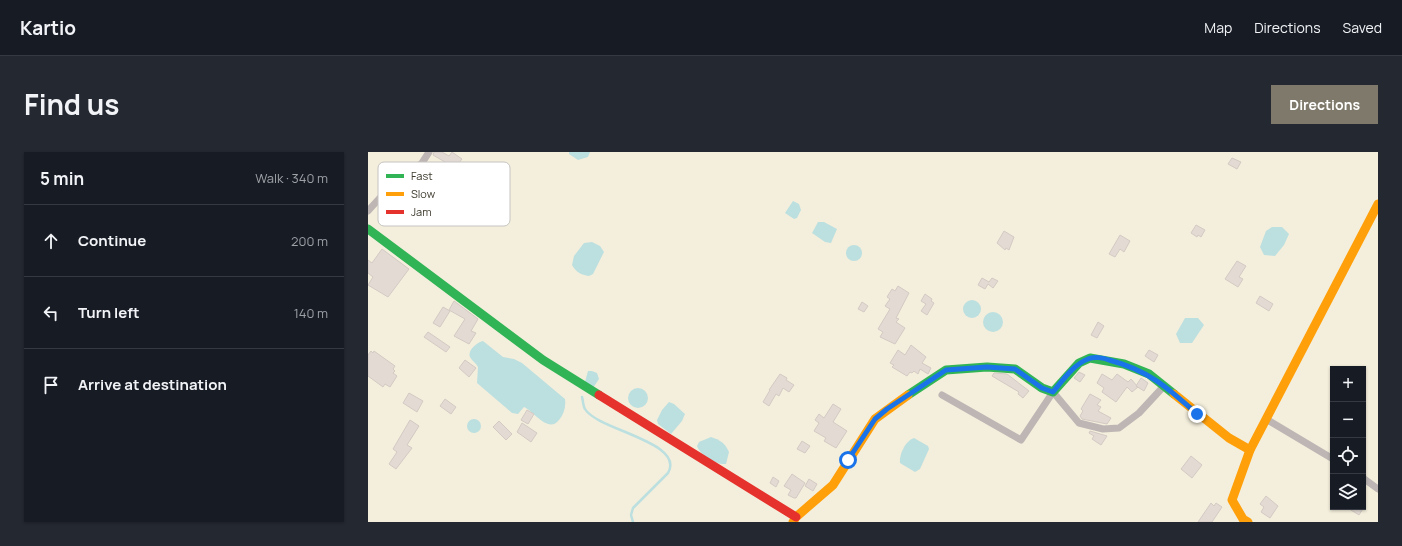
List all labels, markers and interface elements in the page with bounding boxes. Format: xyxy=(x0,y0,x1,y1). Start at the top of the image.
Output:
text: Kartio xyxy=(20,15,76,41)
text: Map xyxy=(1204,18,1232,37)
text: Directions xyxy=(1254,18,1321,37)
text: Saved xyxy=(1343,18,1382,37)
text: Find us xyxy=(24,85,119,123)
button: Directions xyxy=(1271,85,1378,124)
legend xyxy=(378,162,510,226)
text: 5 min xyxy=(40,167,84,190)
text: Fast xyxy=(411,168,433,183)
text: Walk · 340 m xyxy=(255,169,328,187)
text: Slow xyxy=(411,186,436,201)
text: Jam xyxy=(411,204,432,219)
icon: ahead xyxy=(40,230,62,252)
text: Continue xyxy=(78,230,146,251)
text: 200 m xyxy=(291,232,328,250)
icon: left xyxy=(40,302,62,324)
text: Turn left xyxy=(78,302,140,323)
text: 140 m xyxy=(294,304,328,322)
map controls xyxy=(1330,366,1366,510)
button: + xyxy=(1330,366,1366,402)
icon: arrive xyxy=(40,374,62,396)
text: Arrive at destination xyxy=(78,374,227,395)
button: − xyxy=(1330,402,1366,438)
route end xyxy=(1188,405,1206,423)
button: locate xyxy=(1330,438,1366,474)
route start xyxy=(839,451,857,469)
button: layers xyxy=(1330,474,1366,510)

